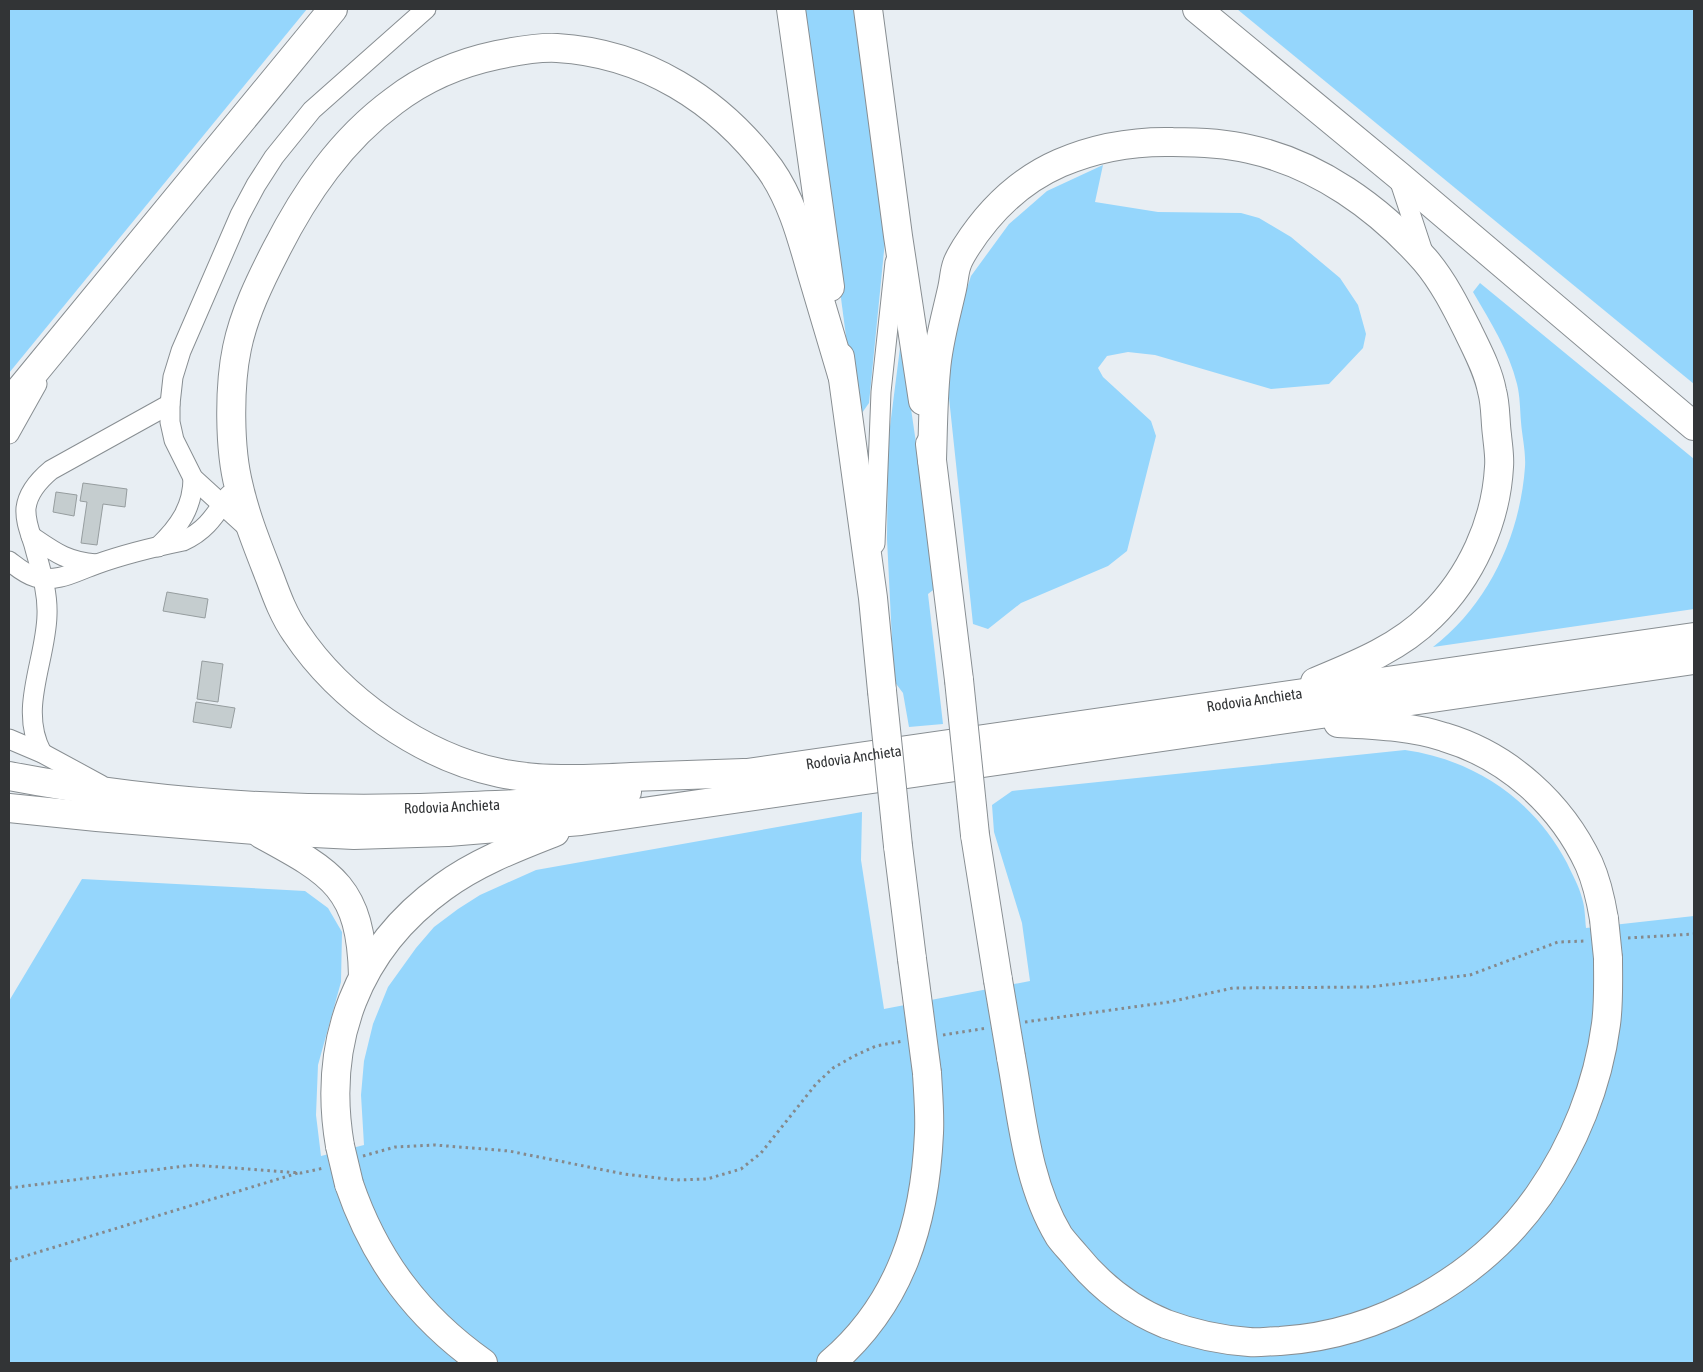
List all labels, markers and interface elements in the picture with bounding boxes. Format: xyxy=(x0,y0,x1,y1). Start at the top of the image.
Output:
street label: Rodovia Anchieta xyxy=(1206,684,1303,715)
street label: Rodovia Anchieta xyxy=(805,742,903,772)
street label: Rodovia Anchieta xyxy=(404,796,500,816)

